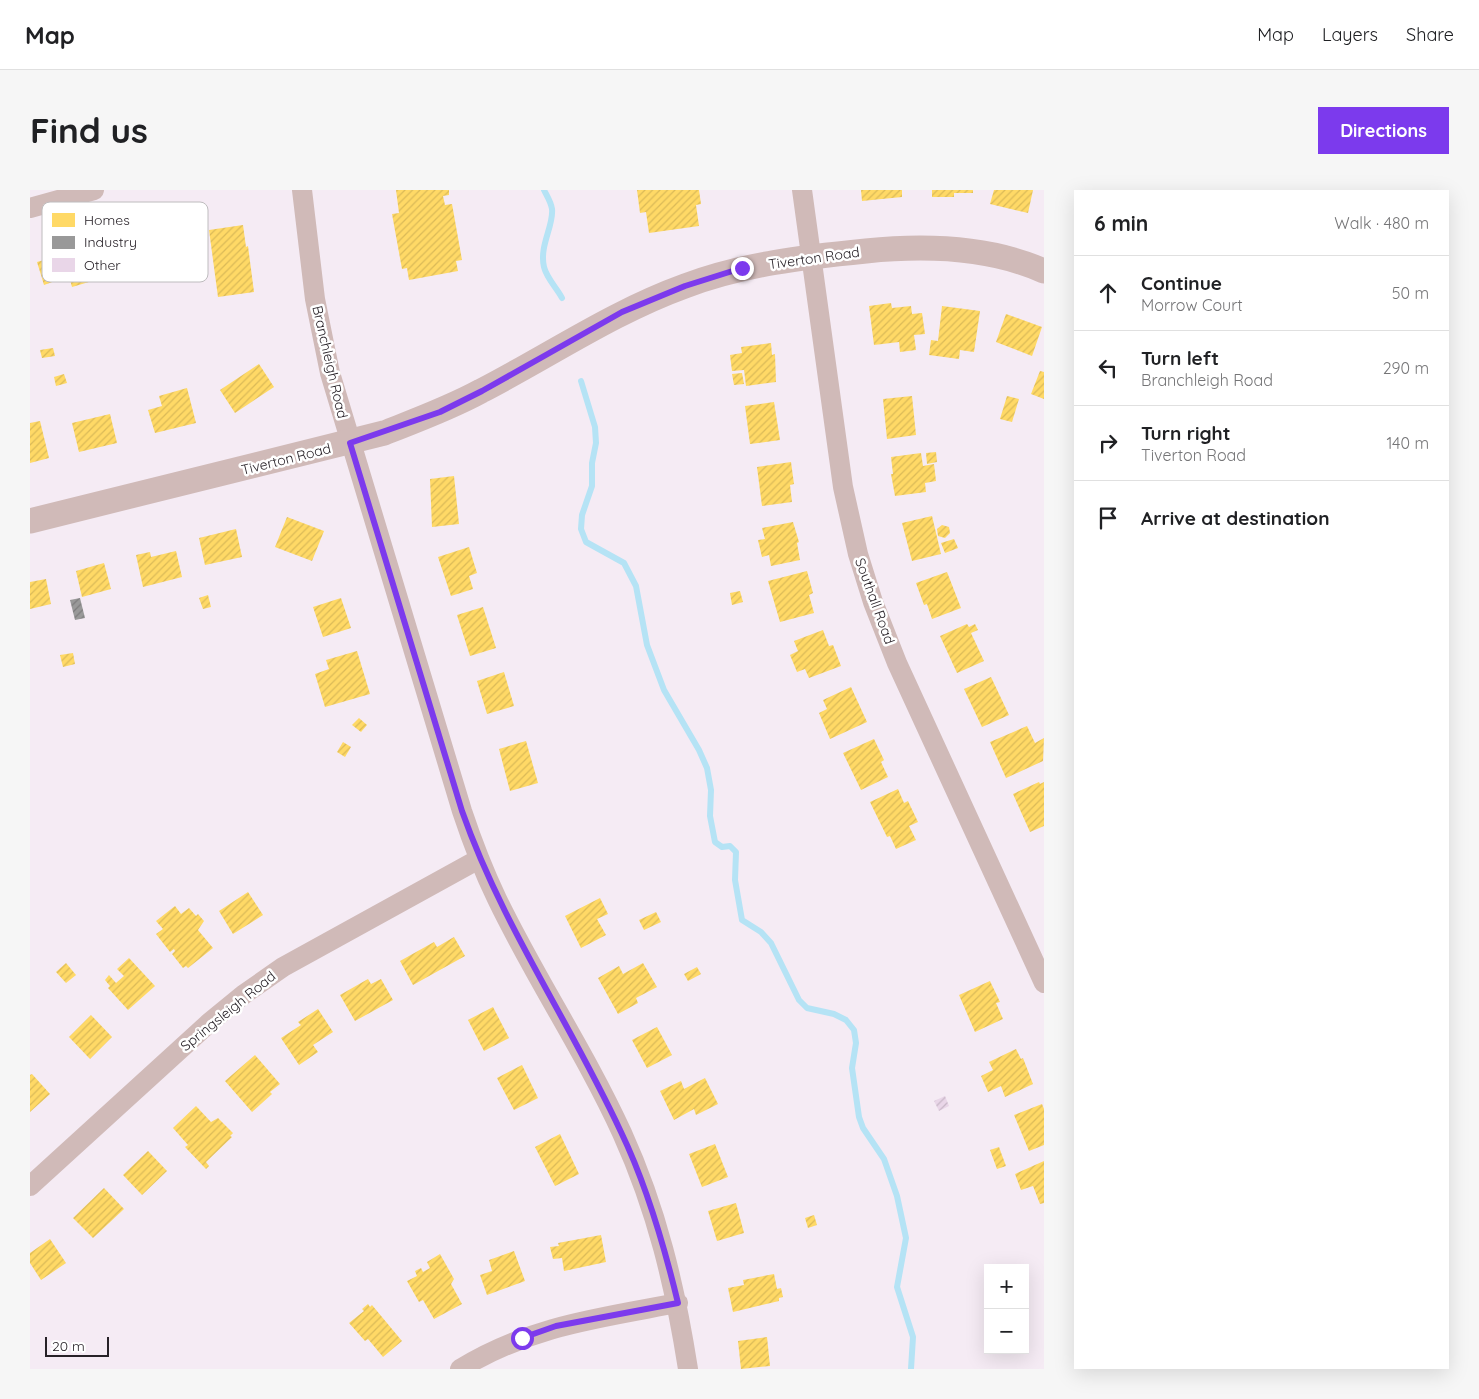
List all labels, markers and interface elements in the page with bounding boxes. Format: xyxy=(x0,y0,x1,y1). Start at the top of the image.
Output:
text: Map xyxy=(25,20,75,50)
text: Map xyxy=(1257,23,1294,46)
text: Layers xyxy=(1322,23,1378,46)
text: Share xyxy=(1406,23,1454,46)
button: Directions xyxy=(1318,107,1449,154)
text: Find us xyxy=(30,108,148,152)
legend xyxy=(42,202,208,282)
text: 6 min xyxy=(1094,210,1148,236)
text: Homes xyxy=(84,211,130,229)
text: Walk · 480 m xyxy=(1334,213,1429,233)
text: Industry xyxy=(84,233,137,251)
street label: Tiverton Road xyxy=(767,243,861,273)
text: Other xyxy=(84,256,121,274)
route end xyxy=(731,257,754,280)
text: Continue xyxy=(1141,271,1222,295)
icon: ahead xyxy=(1094,279,1122,307)
text: 50 m xyxy=(1392,283,1429,303)
text: Morrow Court xyxy=(1141,295,1243,315)
street label: Branchleigh Road xyxy=(308,304,352,420)
text: Turn left xyxy=(1141,346,1219,370)
icon: left xyxy=(1094,354,1122,382)
text: 290 m xyxy=(1383,358,1429,378)
text: Branchleigh Road xyxy=(1141,370,1273,390)
text: Turn right xyxy=(1141,421,1230,445)
icon: right xyxy=(1094,429,1122,457)
text: 140 m xyxy=(1386,433,1429,453)
street label: Tiverton Road xyxy=(239,439,333,479)
text: Tiverton Road xyxy=(1141,445,1246,465)
icon: arrive xyxy=(1094,504,1122,532)
text: Arrive at destination xyxy=(1141,506,1330,530)
street label: Southall Road xyxy=(851,555,899,647)
street label: Springsleigh Road xyxy=(177,967,279,1055)
map controls xyxy=(984,1264,1029,1354)
button: + xyxy=(984,1264,1029,1309)
button: − xyxy=(984,1309,1029,1354)
route start xyxy=(511,1327,534,1350)
scale bar xyxy=(45,1334,109,1357)
text: 20 m xyxy=(52,1337,85,1355)

